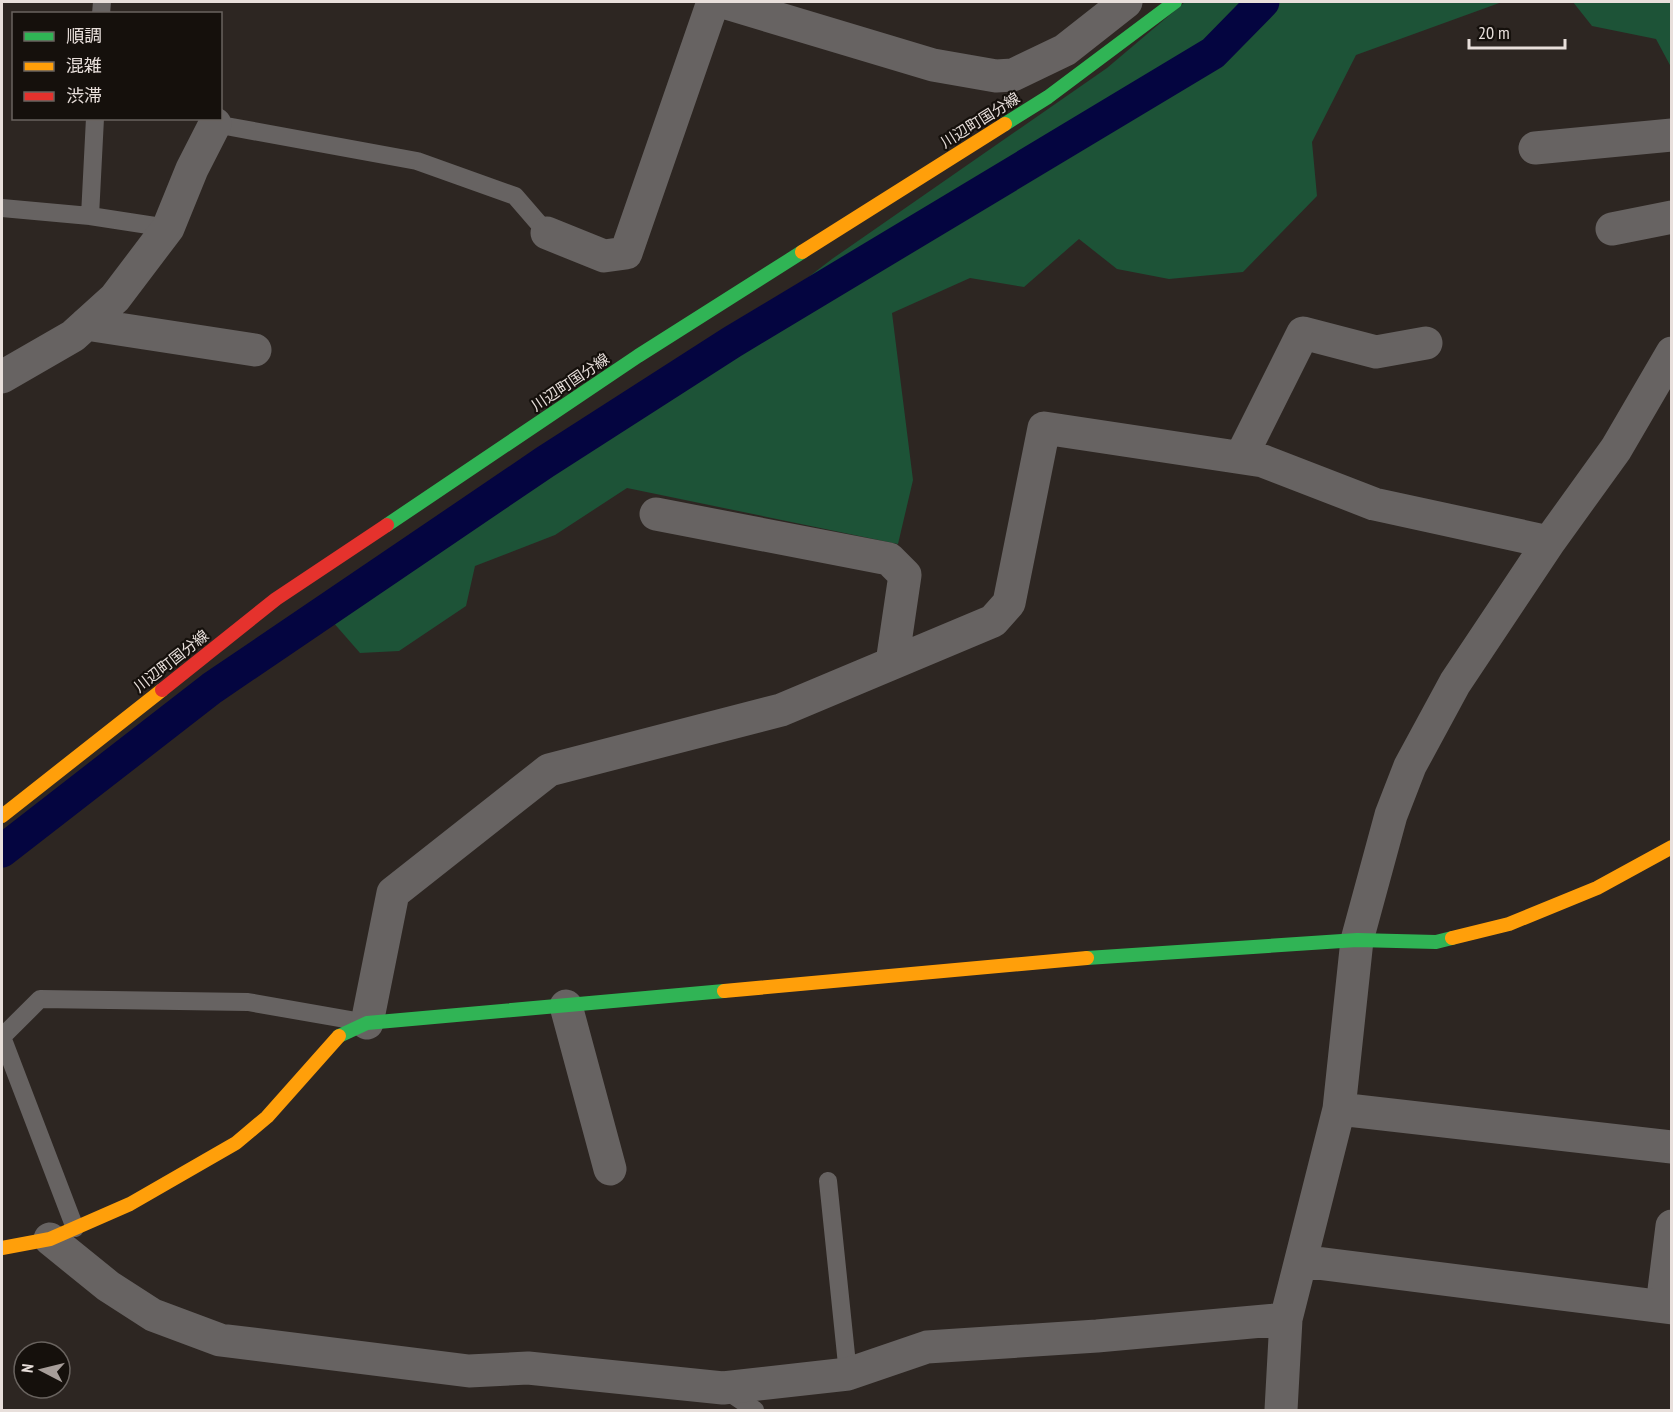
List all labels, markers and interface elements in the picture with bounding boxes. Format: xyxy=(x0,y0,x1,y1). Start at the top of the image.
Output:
legend xyxy=(12,12,222,120)
scale bar xyxy=(1469,12,1565,50)
text: 20 m xyxy=(1478,21,1510,44)
text: 順調 xyxy=(66,24,102,47)
text: 混雑 xyxy=(66,54,102,77)
text: 渋滞 xyxy=(66,84,102,107)
street label: 川辺町国分線 xyxy=(937,88,1023,152)
street label: 川辺町国分線 xyxy=(527,349,613,415)
street label: 川辺町国分線 xyxy=(130,626,212,696)
north arrow xyxy=(12,1340,72,1400)
text: N xyxy=(17,1363,38,1374)

